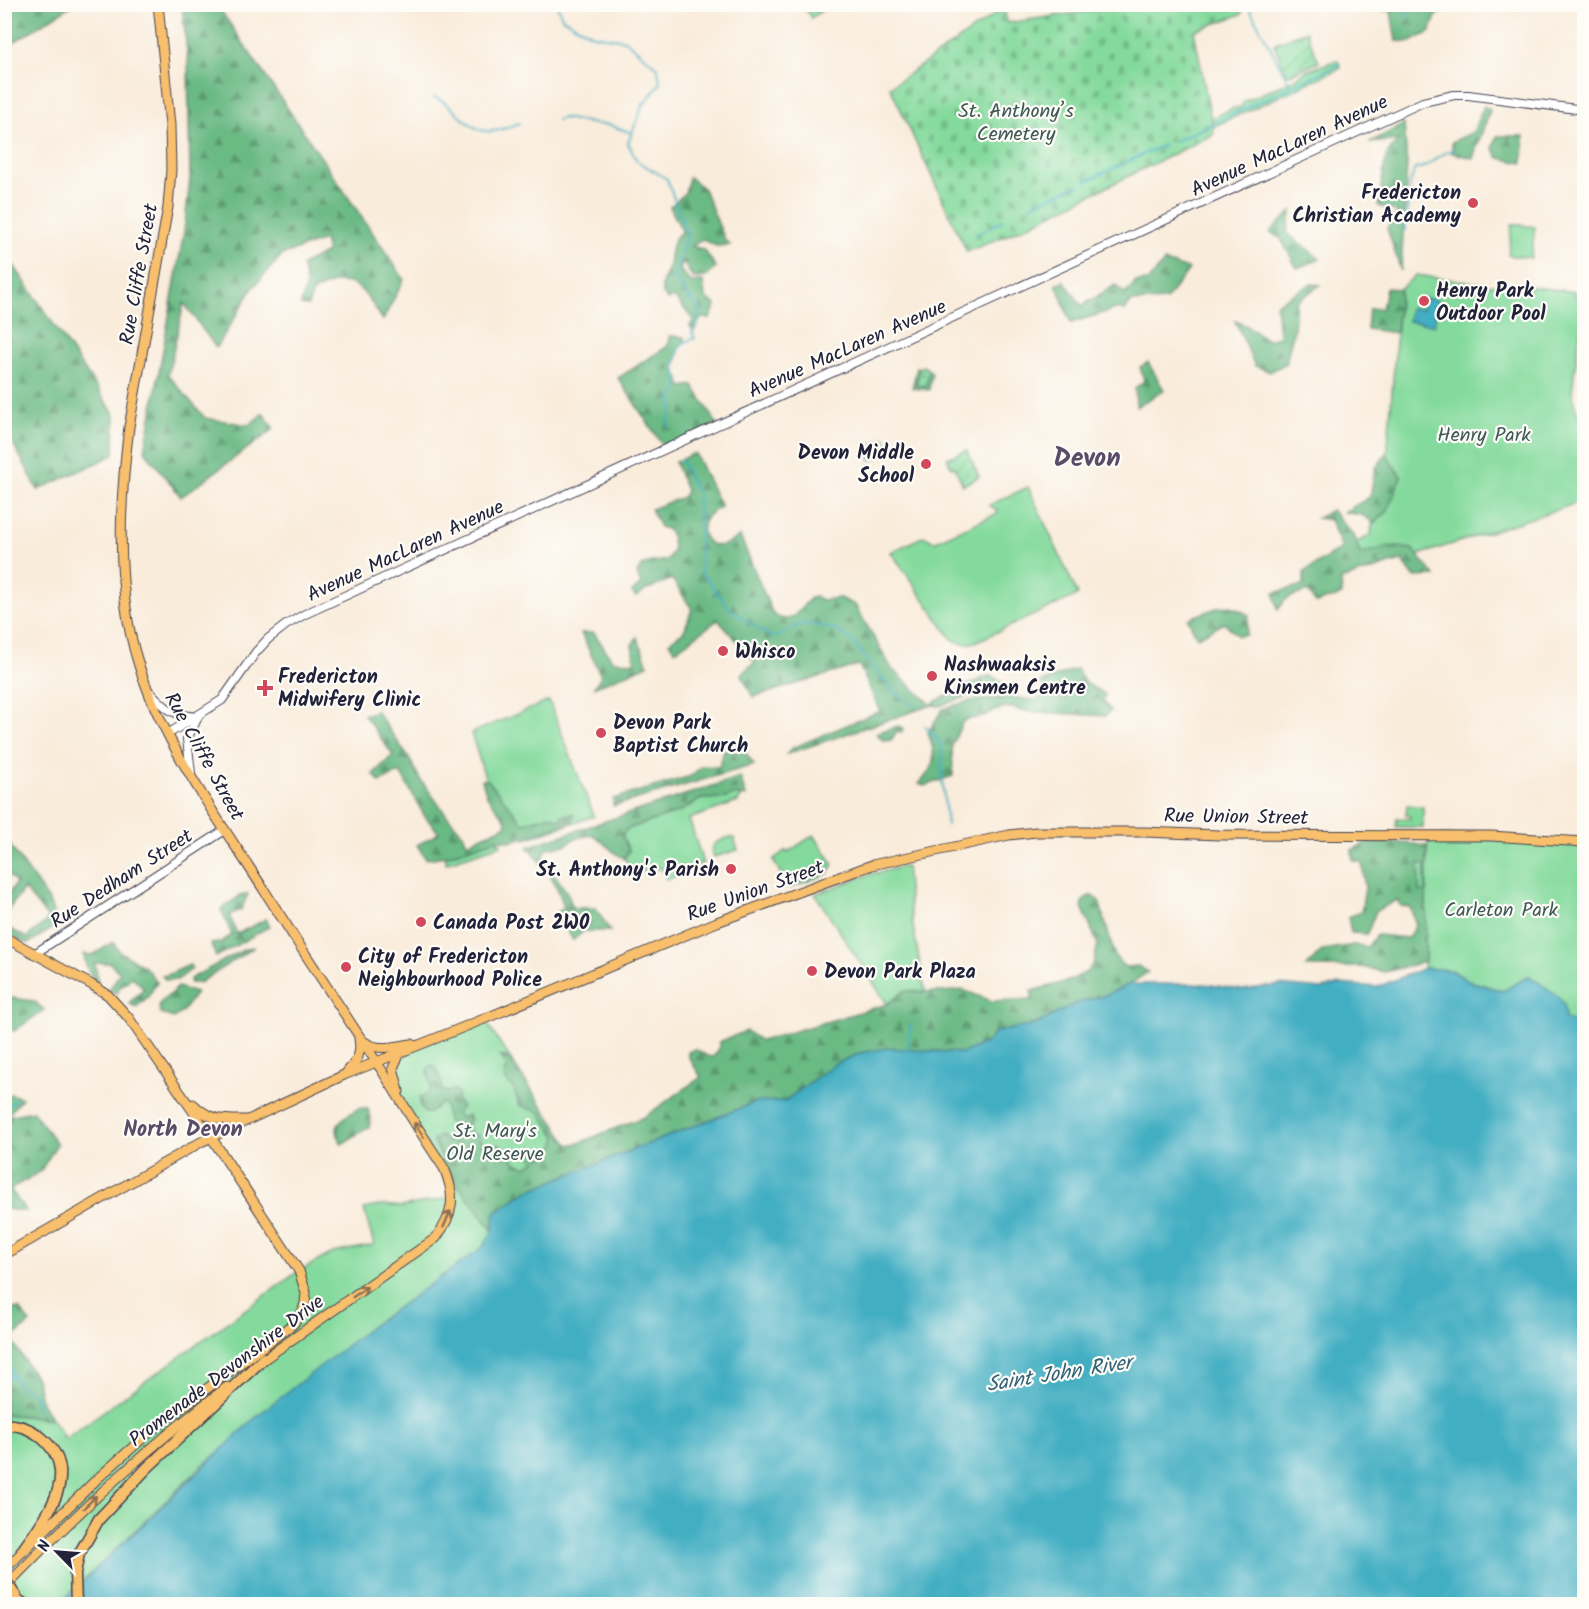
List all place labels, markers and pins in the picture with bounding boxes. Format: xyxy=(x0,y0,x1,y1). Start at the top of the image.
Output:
place label: Fredericton Christian Academy xyxy=(1293,178,1462,233)
marker: Fredericton Christian Academy xyxy=(1466,196,1480,210)
place label: Henry Park Outdoor Pool xyxy=(1436,276,1546,331)
marker: Henry Park Outdoor Pool xyxy=(1417,294,1431,308)
place label: Devon Middle School xyxy=(798,438,915,493)
marker: Devon Middle School xyxy=(919,457,933,471)
place label: Whisco xyxy=(735,637,795,669)
marker: Whisco xyxy=(716,644,730,658)
place label: Nashwaaksis Kinsmen Centre xyxy=(944,650,1086,705)
place label: Fredericton Midwifery Clinic xyxy=(278,662,421,717)
marker: Nashwaaksis Kinsmen Centre xyxy=(925,669,939,683)
marker: Fredericton Midwifery Clinic xyxy=(256,679,274,697)
place label: Devon Park Baptist Church xyxy=(613,708,748,763)
marker: Devon Park Baptist Church xyxy=(594,726,608,740)
place label: St. Anthony's Parish xyxy=(536,855,719,887)
marker: St. Anthony's Parish xyxy=(724,862,738,876)
place label: Canada Post 2W0 xyxy=(433,908,590,940)
marker: Canada Post 2W0 xyxy=(414,915,428,929)
place label: City of Fredericton Neighbourhood Police xyxy=(358,942,542,997)
place label: Devon Park Plaza xyxy=(824,957,976,989)
marker: City of Fredericton Neighbourhood Police xyxy=(339,960,353,974)
marker: Devon Park Plaza xyxy=(805,964,819,978)

